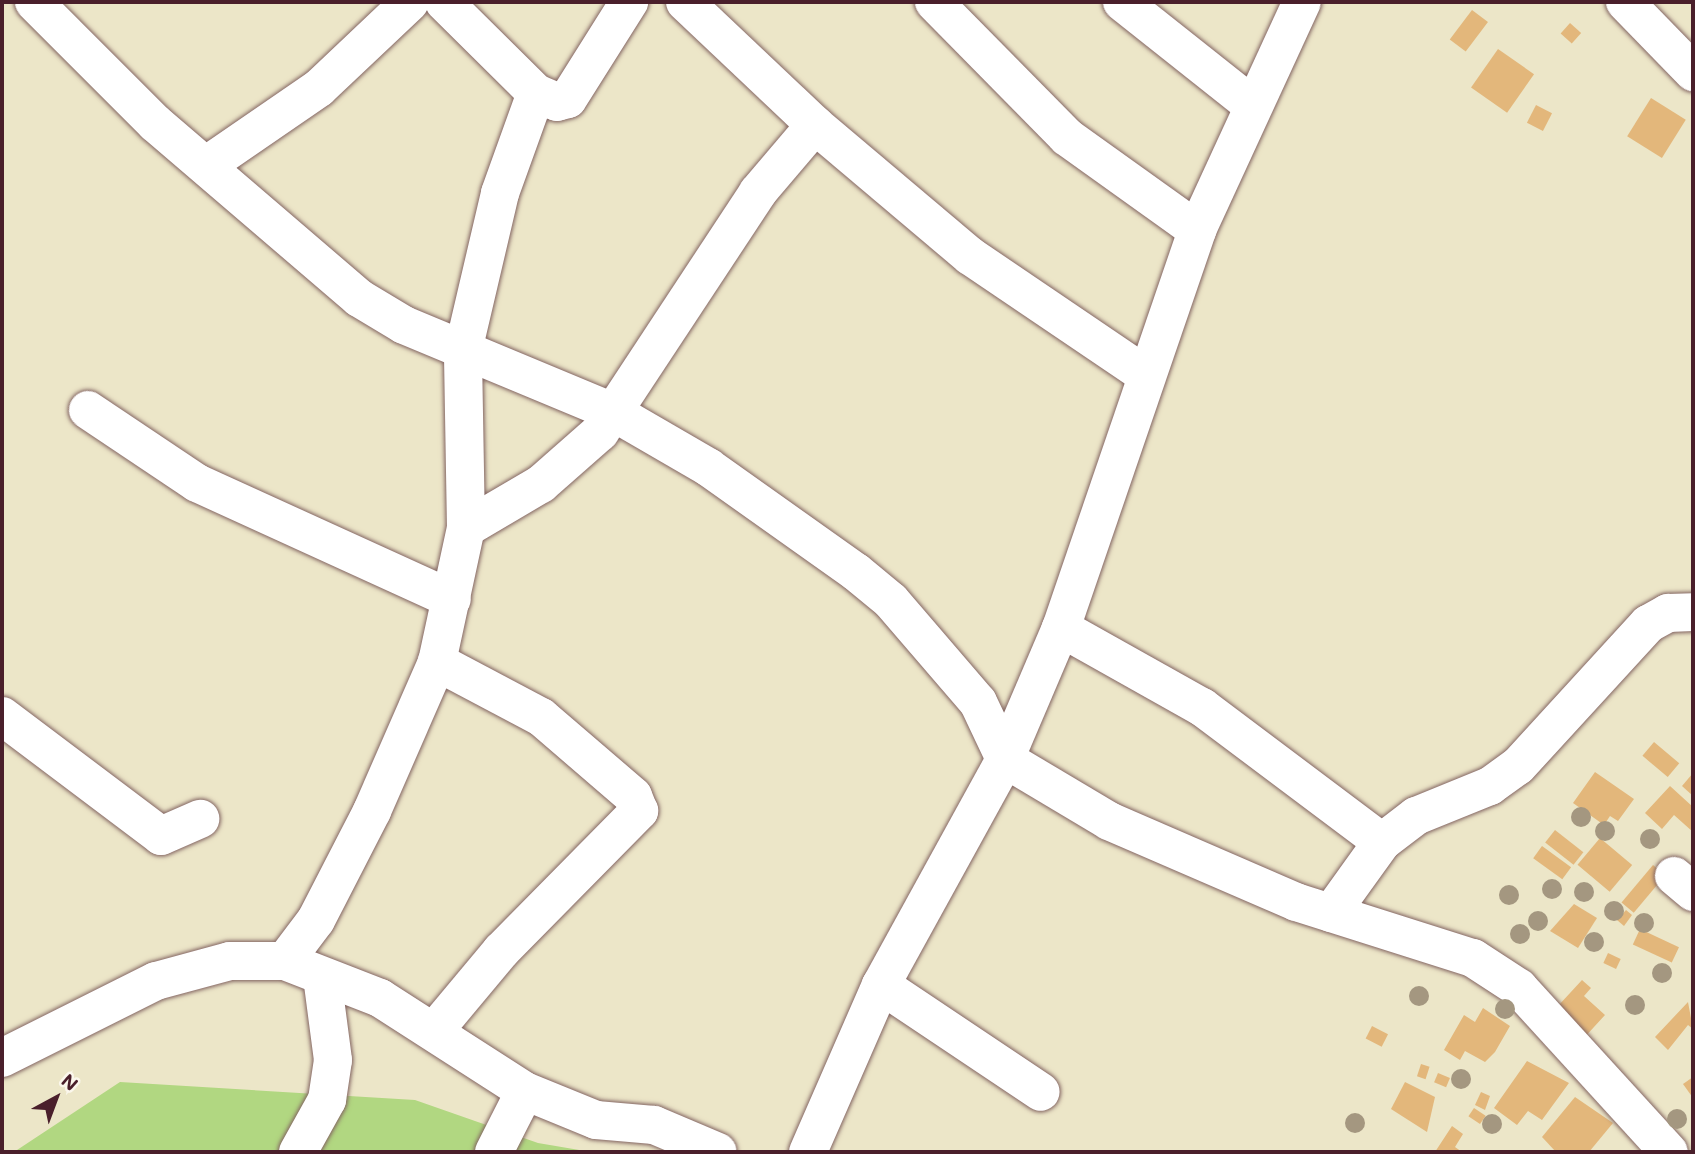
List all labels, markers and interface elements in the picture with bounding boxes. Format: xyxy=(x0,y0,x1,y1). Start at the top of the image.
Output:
north arrow xyxy=(21,1063,91,1133)
text: N xyxy=(56,1068,84,1096)

